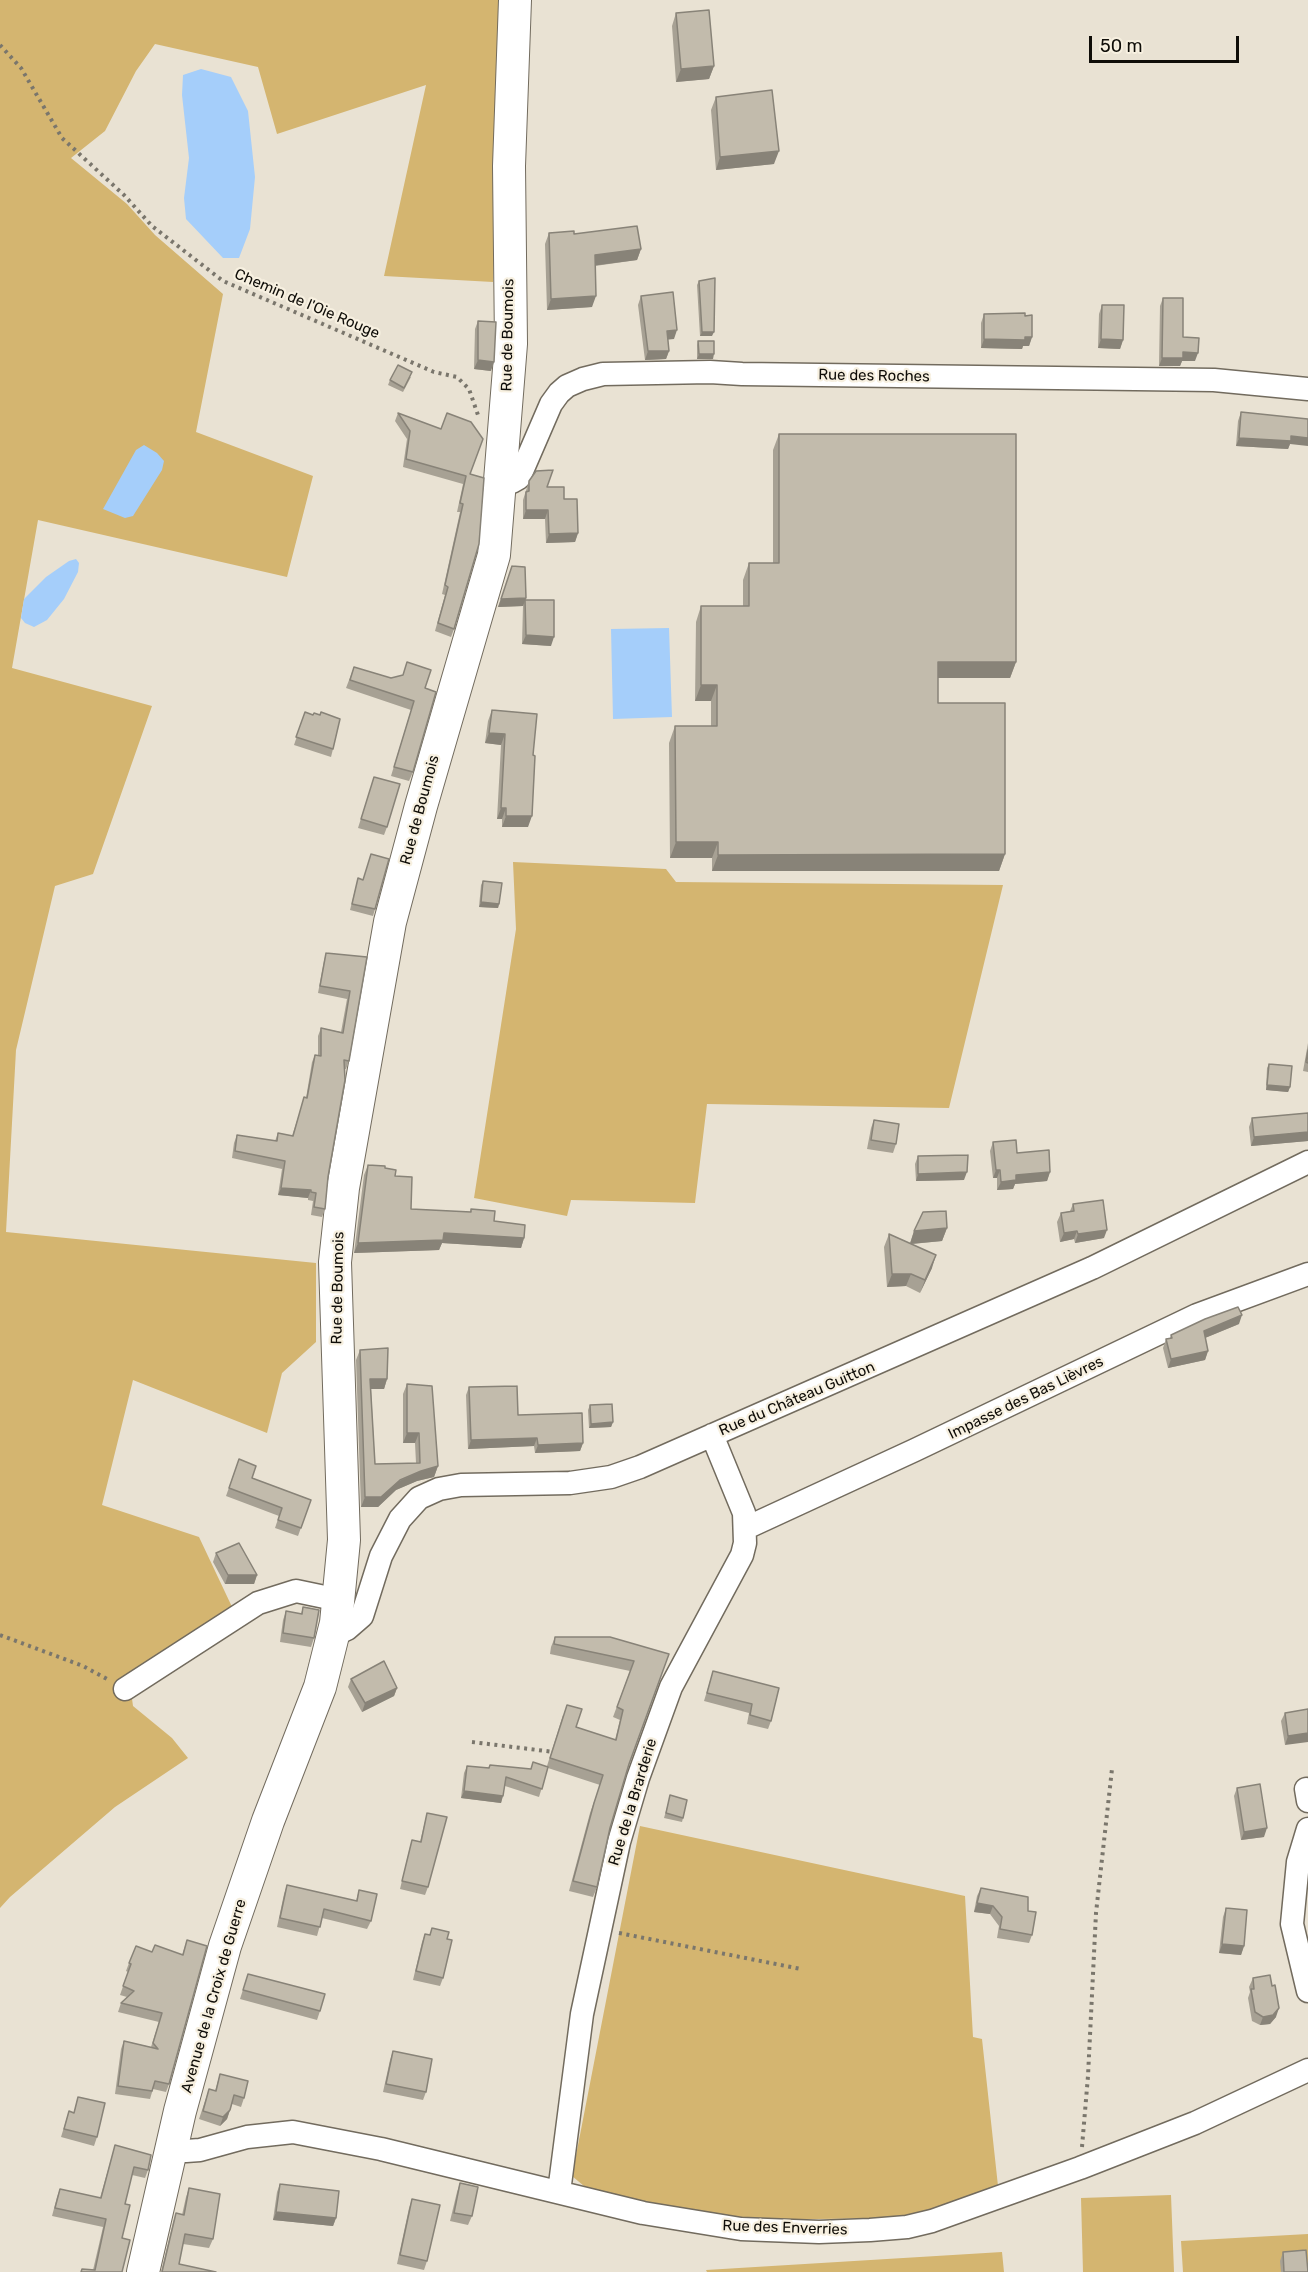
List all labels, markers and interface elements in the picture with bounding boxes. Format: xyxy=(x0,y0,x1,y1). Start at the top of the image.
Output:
scale bar xyxy=(1092,24,1242,62)
text: 50 m xyxy=(1100,35,1143,57)
street label: Chemin de l'Oie Rouge xyxy=(232,265,382,343)
street label: Rue de Boumois xyxy=(498,278,518,392)
street label: Rue des Roches xyxy=(818,366,930,386)
street label: Rue de Boumois xyxy=(397,753,443,867)
street label: Rue de Boumois xyxy=(328,1231,348,1345)
street label: Impasse des Bas Lièvres xyxy=(945,1353,1107,1443)
street label: Rue du Château Guitton xyxy=(716,1358,878,1440)
street label: Rue de la Brarderie xyxy=(605,1736,661,1868)
street label: Avenue de la Croix de Guerre xyxy=(178,1897,250,2095)
street label: Rue des Enverries xyxy=(722,2217,848,2239)

